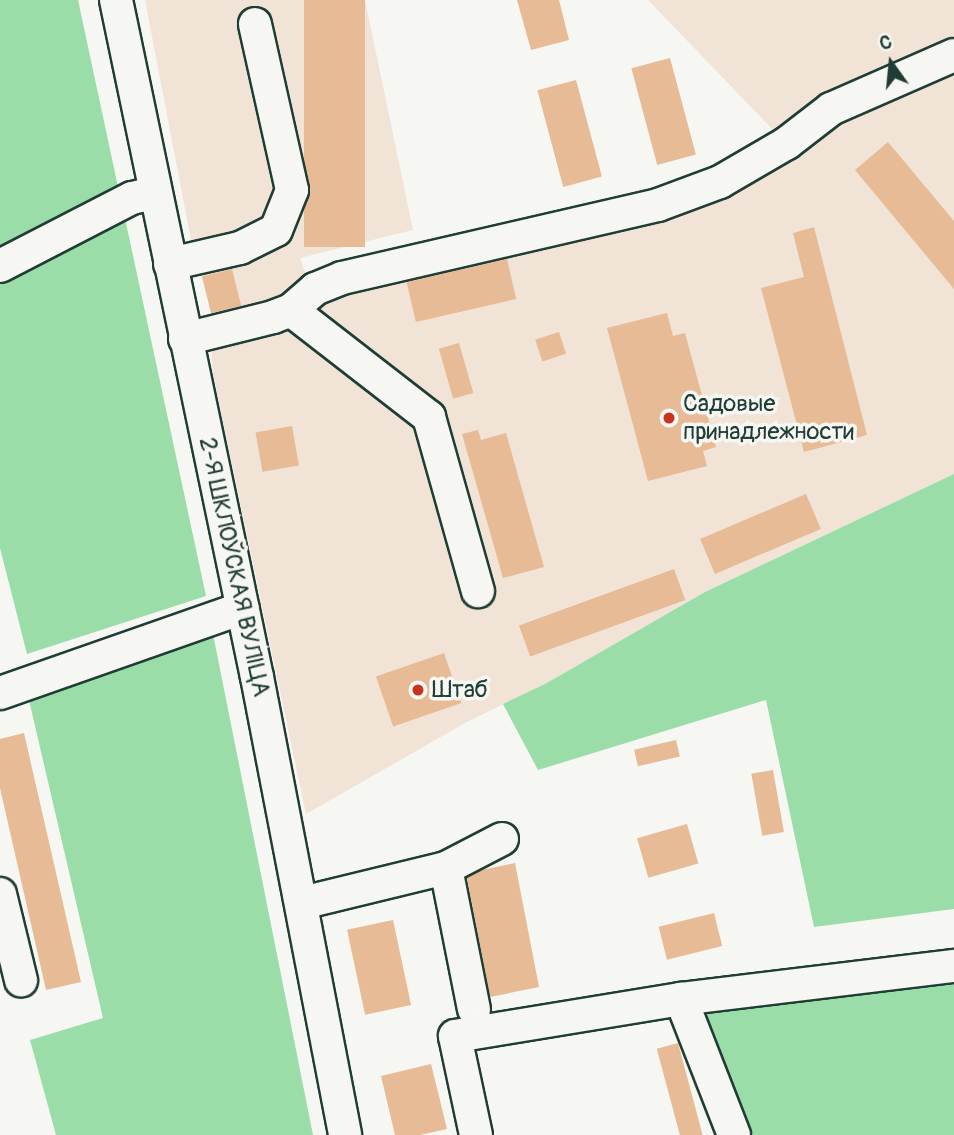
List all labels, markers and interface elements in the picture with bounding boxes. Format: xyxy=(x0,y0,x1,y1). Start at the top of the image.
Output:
north arrow xyxy=(856,28,926,98)
text: С xyxy=(877,30,894,56)
place label: Садовые принадлежности xyxy=(683,390,854,446)
marker: Садовые принадлежности xyxy=(661,410,677,426)
street label: 2-Я ШКЛОЎСКАЯ ВУЛІЦА xyxy=(192,435,276,699)
place label: Штаб xyxy=(432,676,488,704)
marker: Штаб xyxy=(410,682,426,698)

